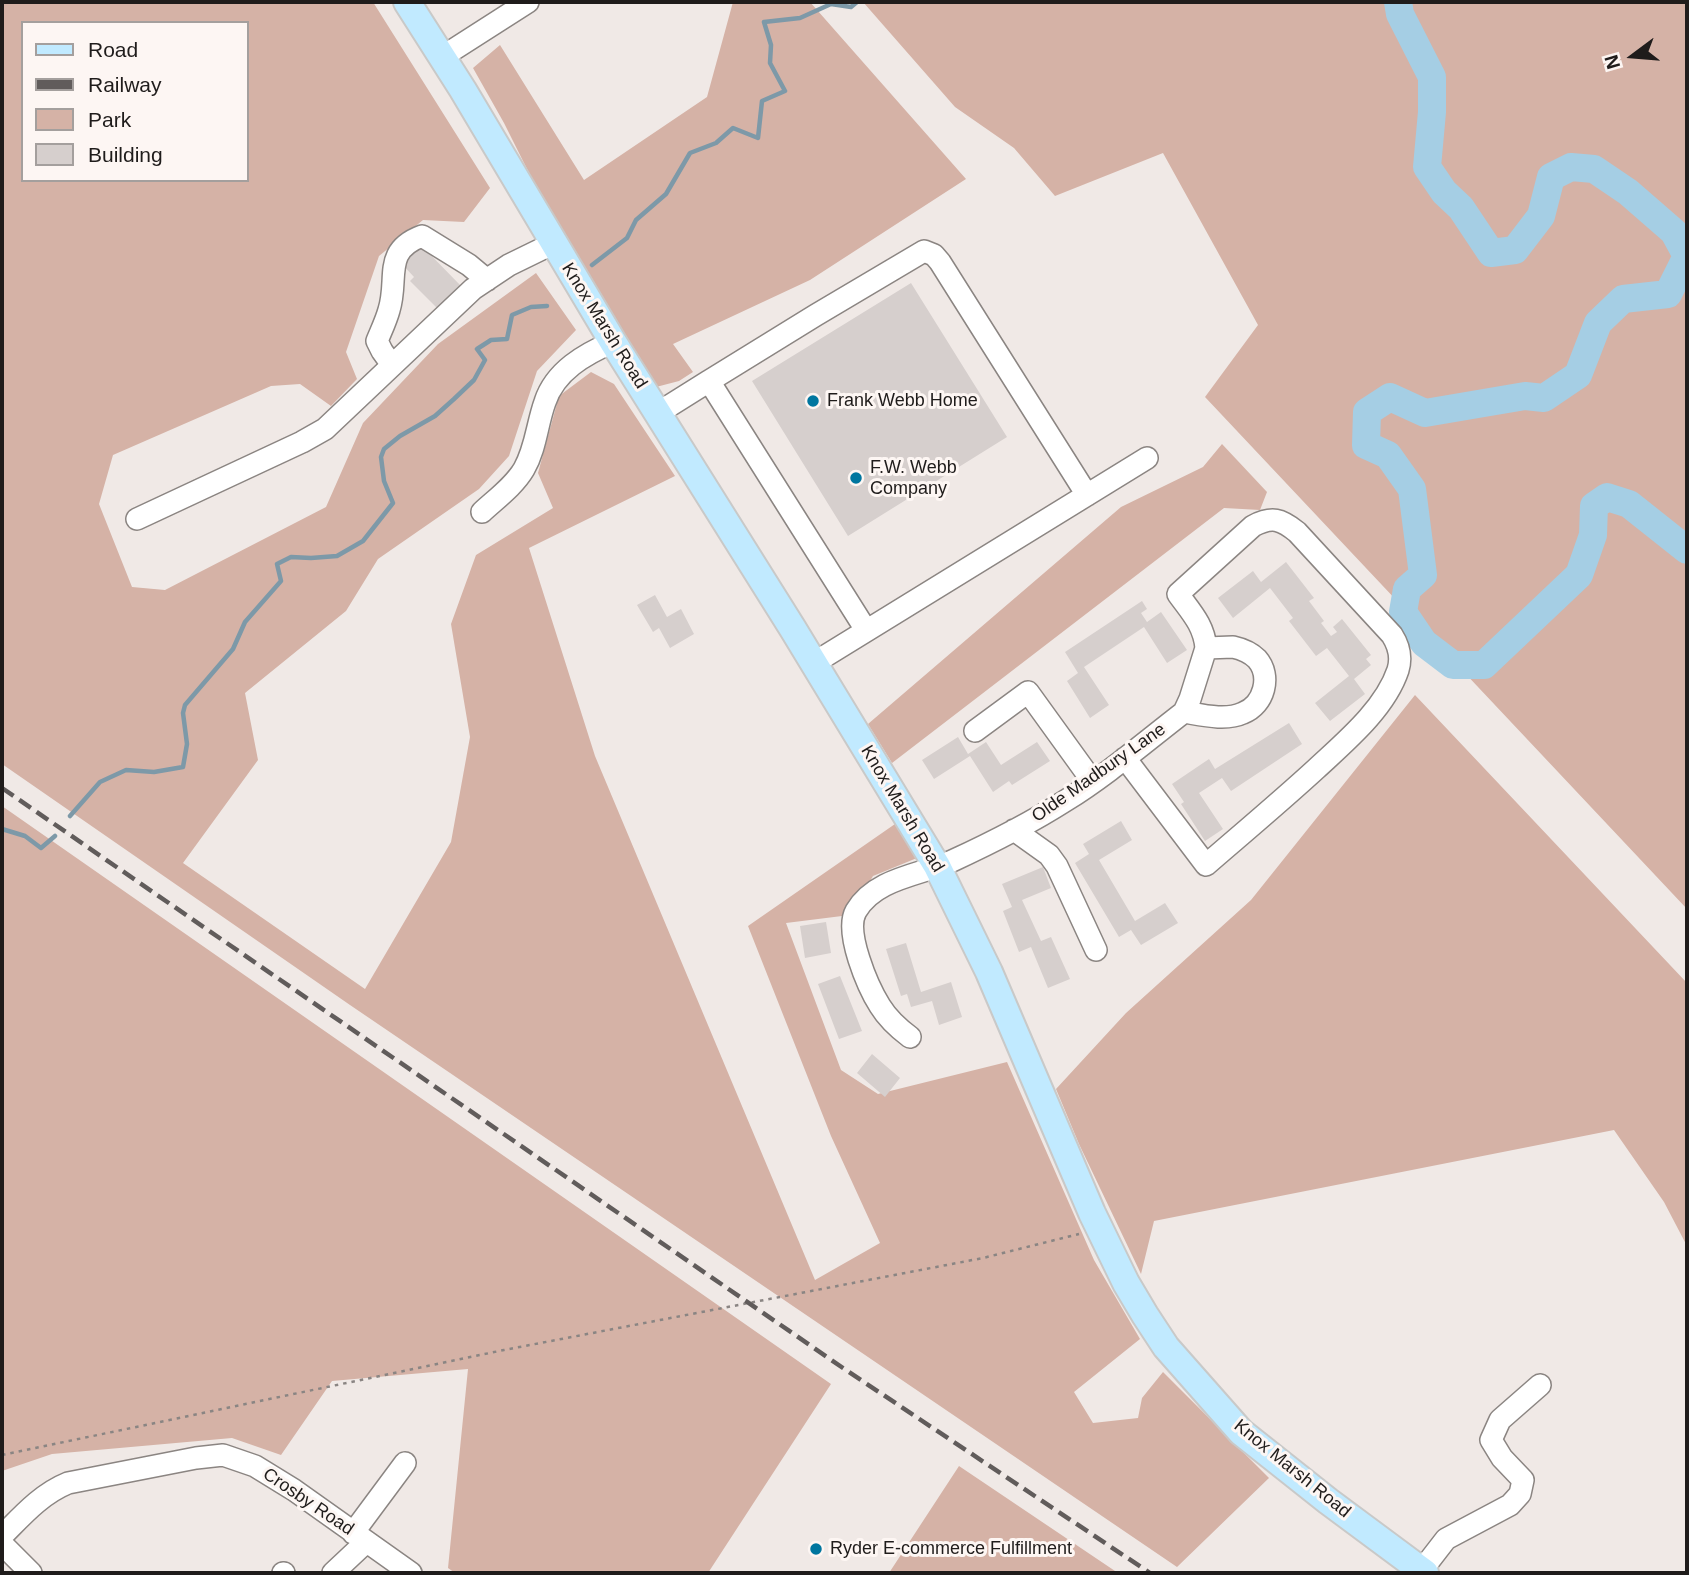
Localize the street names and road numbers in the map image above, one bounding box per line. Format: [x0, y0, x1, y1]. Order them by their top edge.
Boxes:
street label: Knox Marsh Road [557, 259, 651, 393]
street label: Olde Madbury Lane [1028, 719, 1170, 827]
street label: Knox Marsh Road [856, 742, 948, 876]
street label: Knox Marsh Road [1229, 1415, 1355, 1523]
street label: Crosby Road [258, 1464, 358, 1540]

